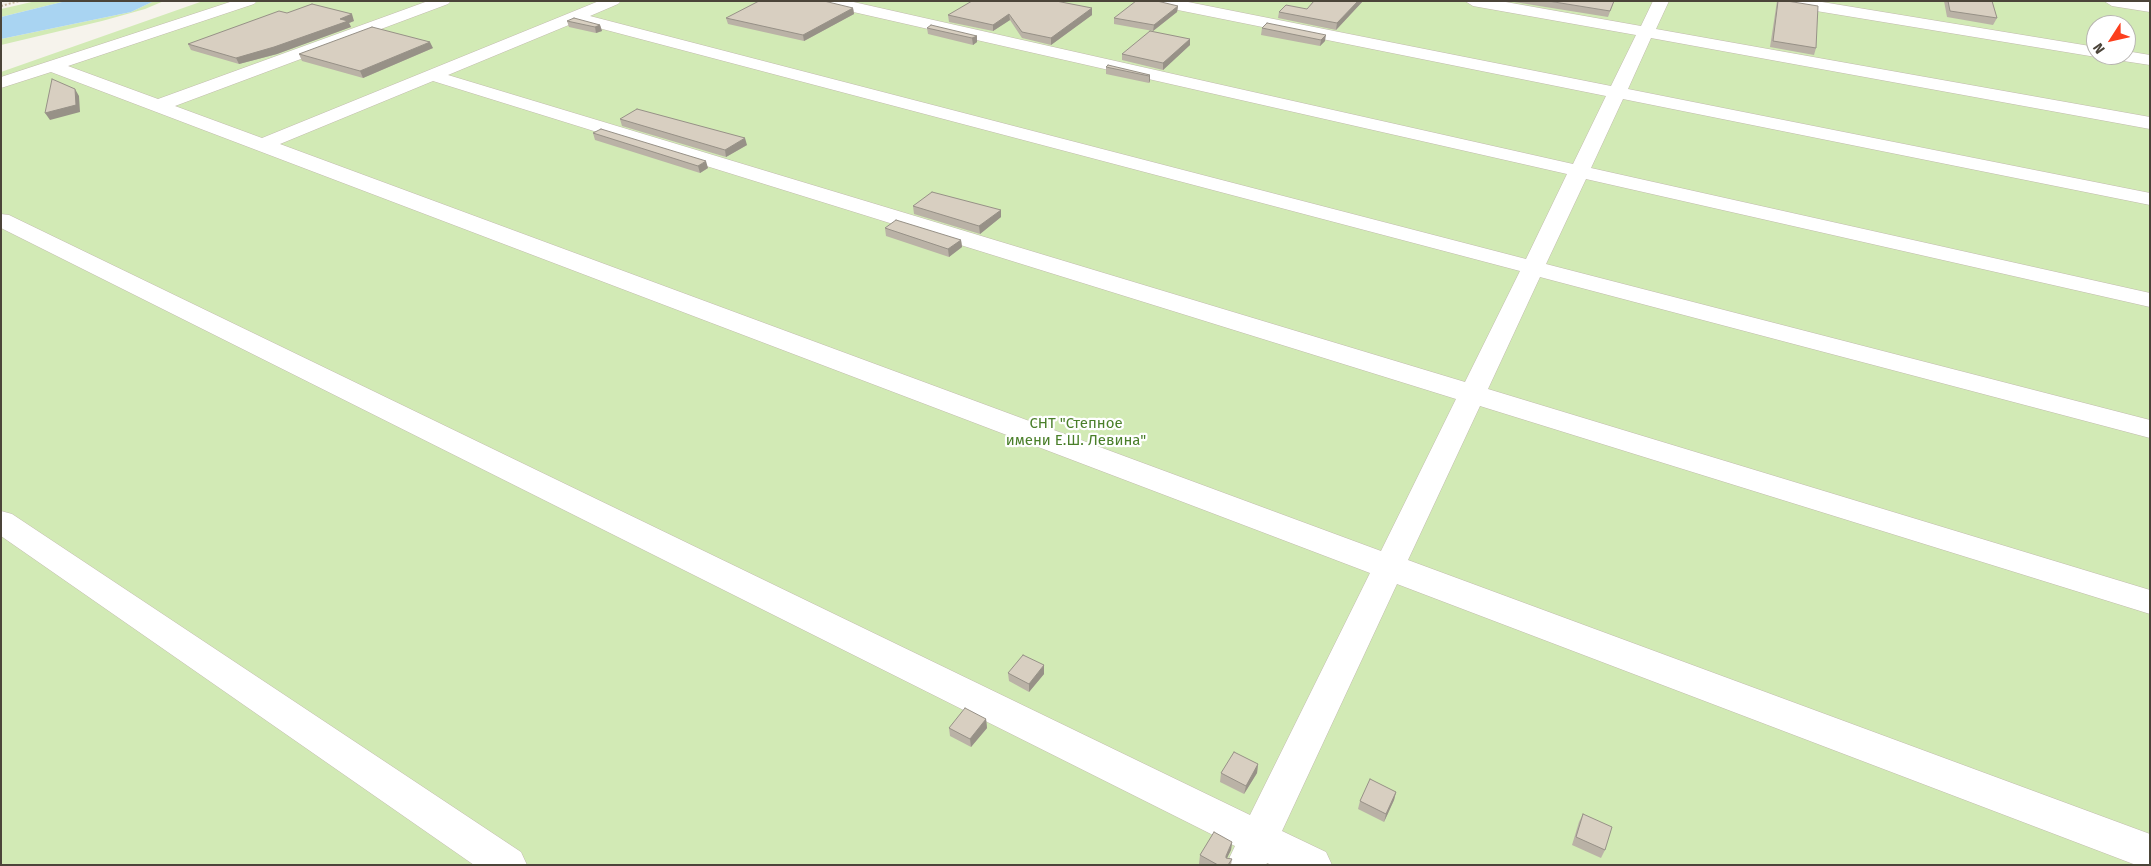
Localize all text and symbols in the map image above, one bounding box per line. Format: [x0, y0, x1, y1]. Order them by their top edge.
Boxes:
north arrow [2086, 15, 2136, 65]
text: N [2089, 40, 2109, 57]
park label: СНТ "Степное имени Е.Ш. Левина" [1006, 415, 1146, 450]

